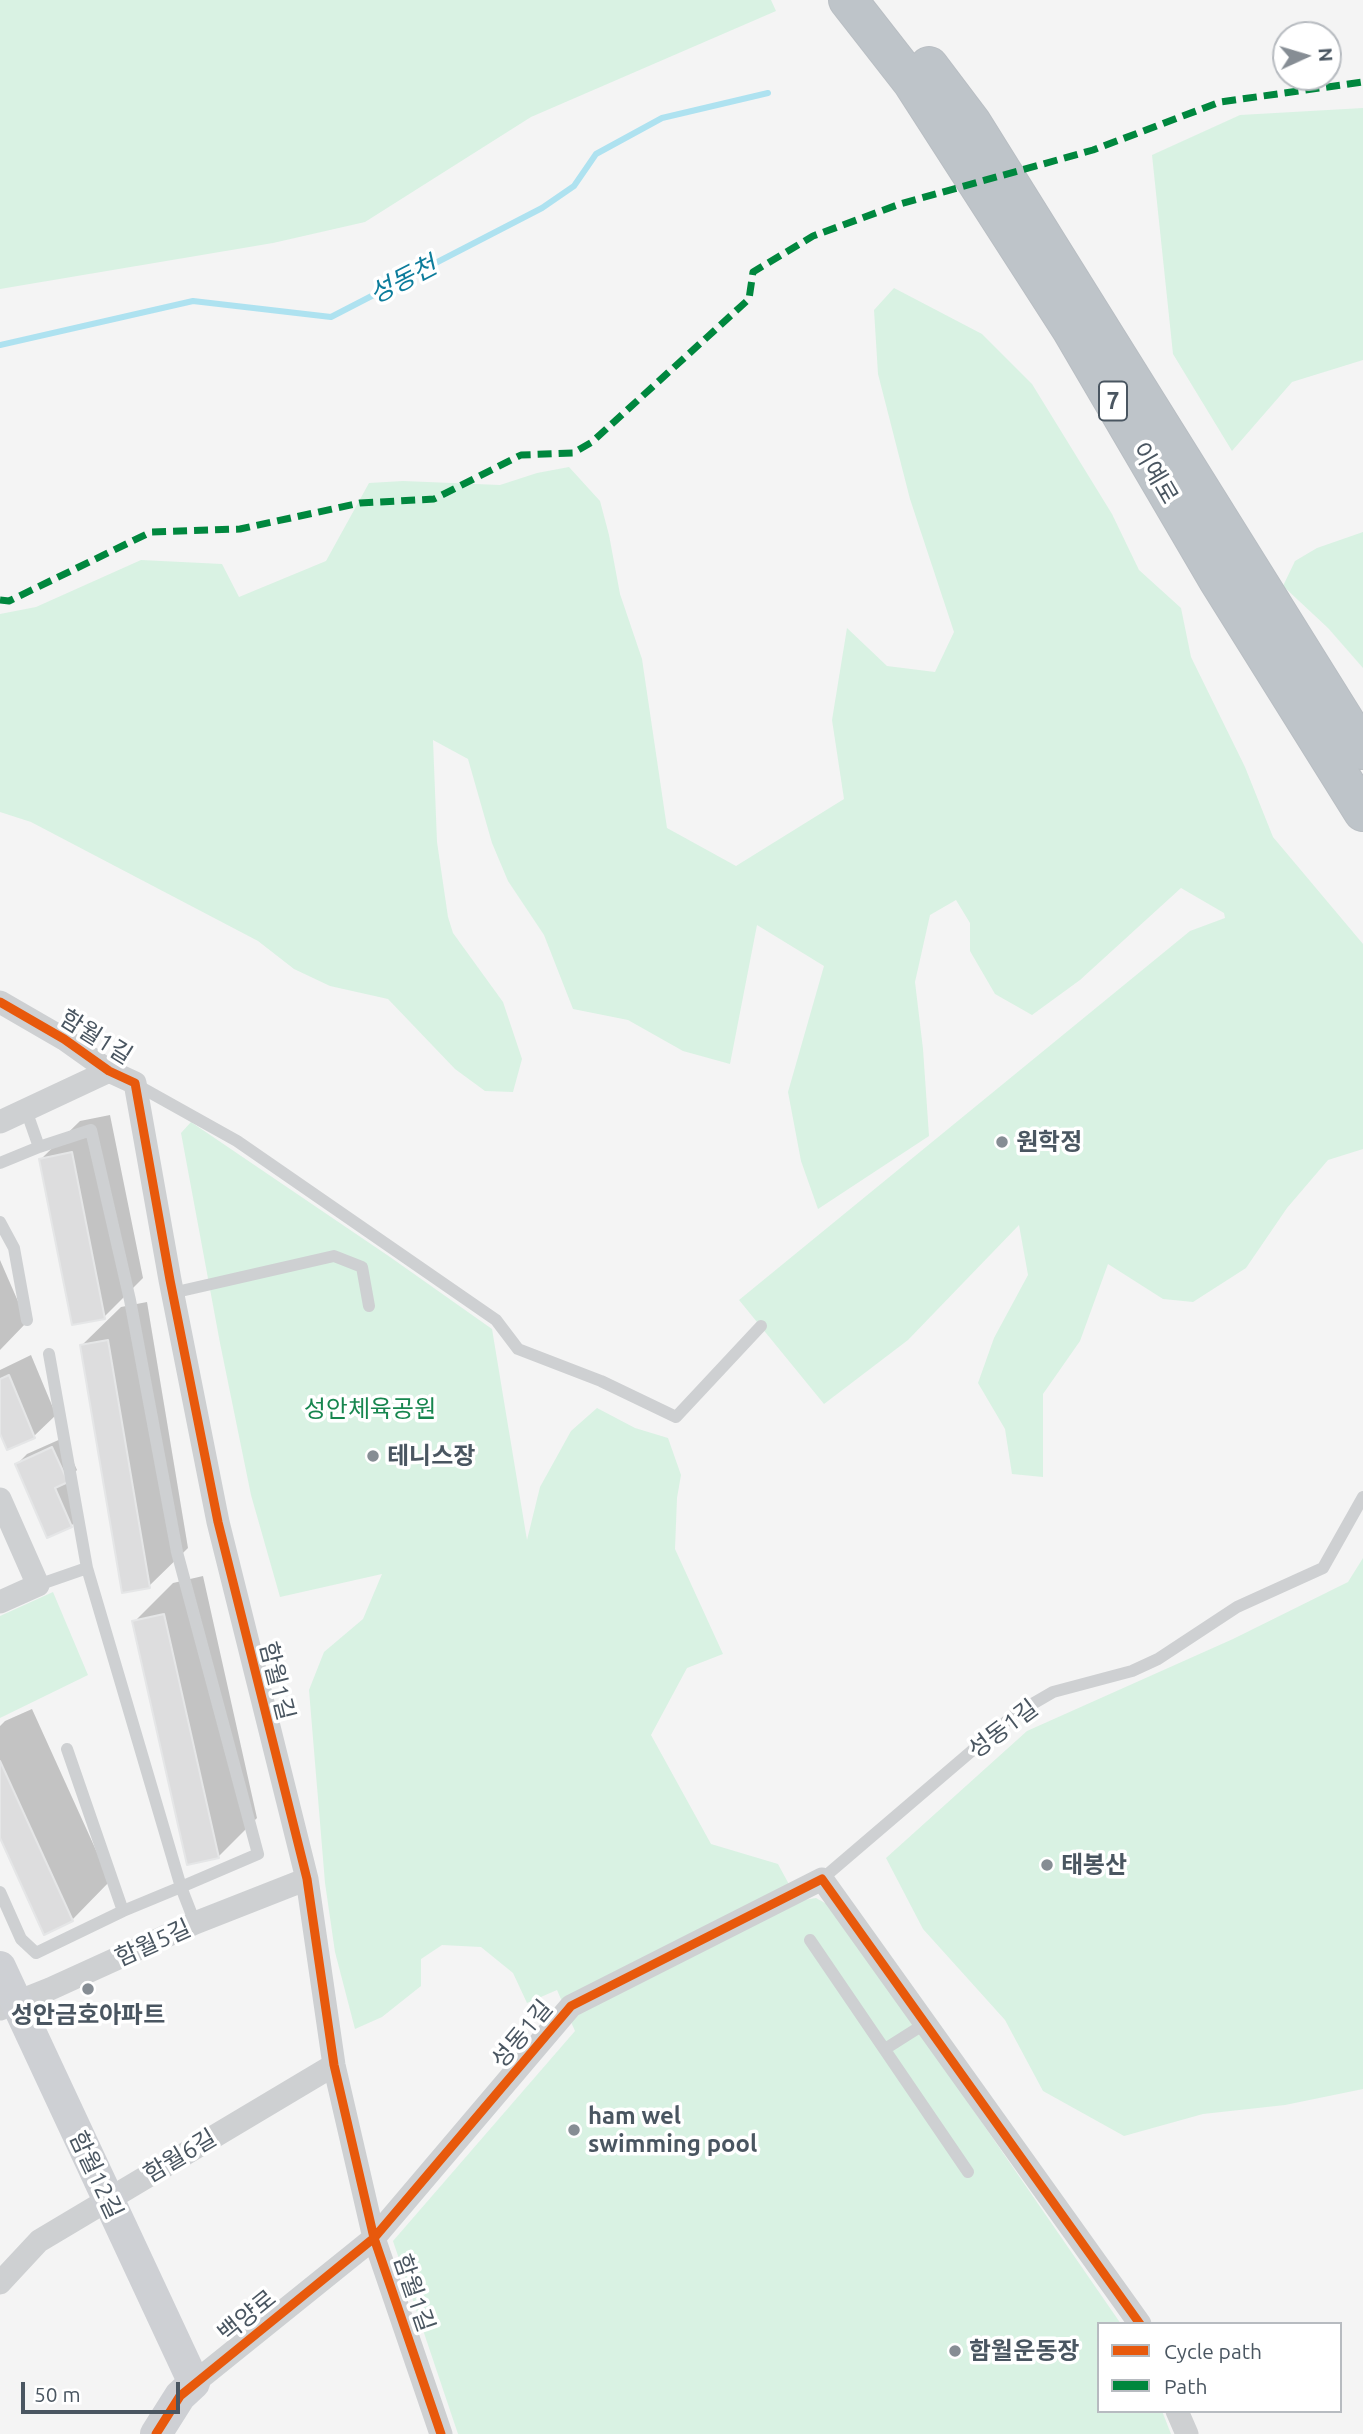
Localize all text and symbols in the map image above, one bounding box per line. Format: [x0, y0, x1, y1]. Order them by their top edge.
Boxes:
north arrow [1272, 21, 1342, 91]
text: N [1314, 47, 1337, 63]
water label: 성동천 [364, 250, 442, 310]
road number: 7 [1099, 382, 1127, 420]
street label: 이예로 [1126, 437, 1184, 509]
street label: 함월1길 [55, 1004, 137, 1070]
place label: 원학정 [1016, 1128, 1082, 1156]
marker: 원학정 [994, 1134, 1010, 1150]
park label: 성안체육공원 [304, 1395, 436, 1423]
place label: 테니스장 [387, 1442, 475, 1470]
marker: 테니스장 [365, 1448, 381, 1464]
street label: 함월1길 [253, 1639, 301, 1723]
street label: 성동1길 [962, 1693, 1044, 1765]
place label: 태봉산 [1061, 1851, 1127, 1879]
marker: 태봉산 [1039, 1857, 1055, 1873]
street label: 함월5길 [111, 1914, 195, 1972]
marker: 성안금호아파트 [80, 1981, 96, 1997]
street label: 성동1길 [485, 1994, 559, 2074]
place label: 성안금호아파트 [11, 2001, 165, 2029]
place label: ham wel swimming pool [588, 2102, 757, 2158]
marker: ham wel swimming pool [566, 2122, 582, 2138]
street label: 함월6길 [138, 2123, 222, 2189]
street label: 함월12길 [63, 2127, 129, 2223]
street label: 함월1길 [387, 2251, 441, 2335]
street label: 백양로 [212, 2284, 282, 2348]
legend [1097, 2322, 1342, 2413]
place label: 함월운동장 [969, 2337, 1079, 2365]
text: Cycle path [1164, 2339, 1262, 2363]
marker: 함월운동장 [947, 2343, 963, 2359]
scale bar [24, 2368, 184, 2412]
text: Path [1164, 2374, 1207, 2398]
text: 50 m [34, 2382, 81, 2406]

